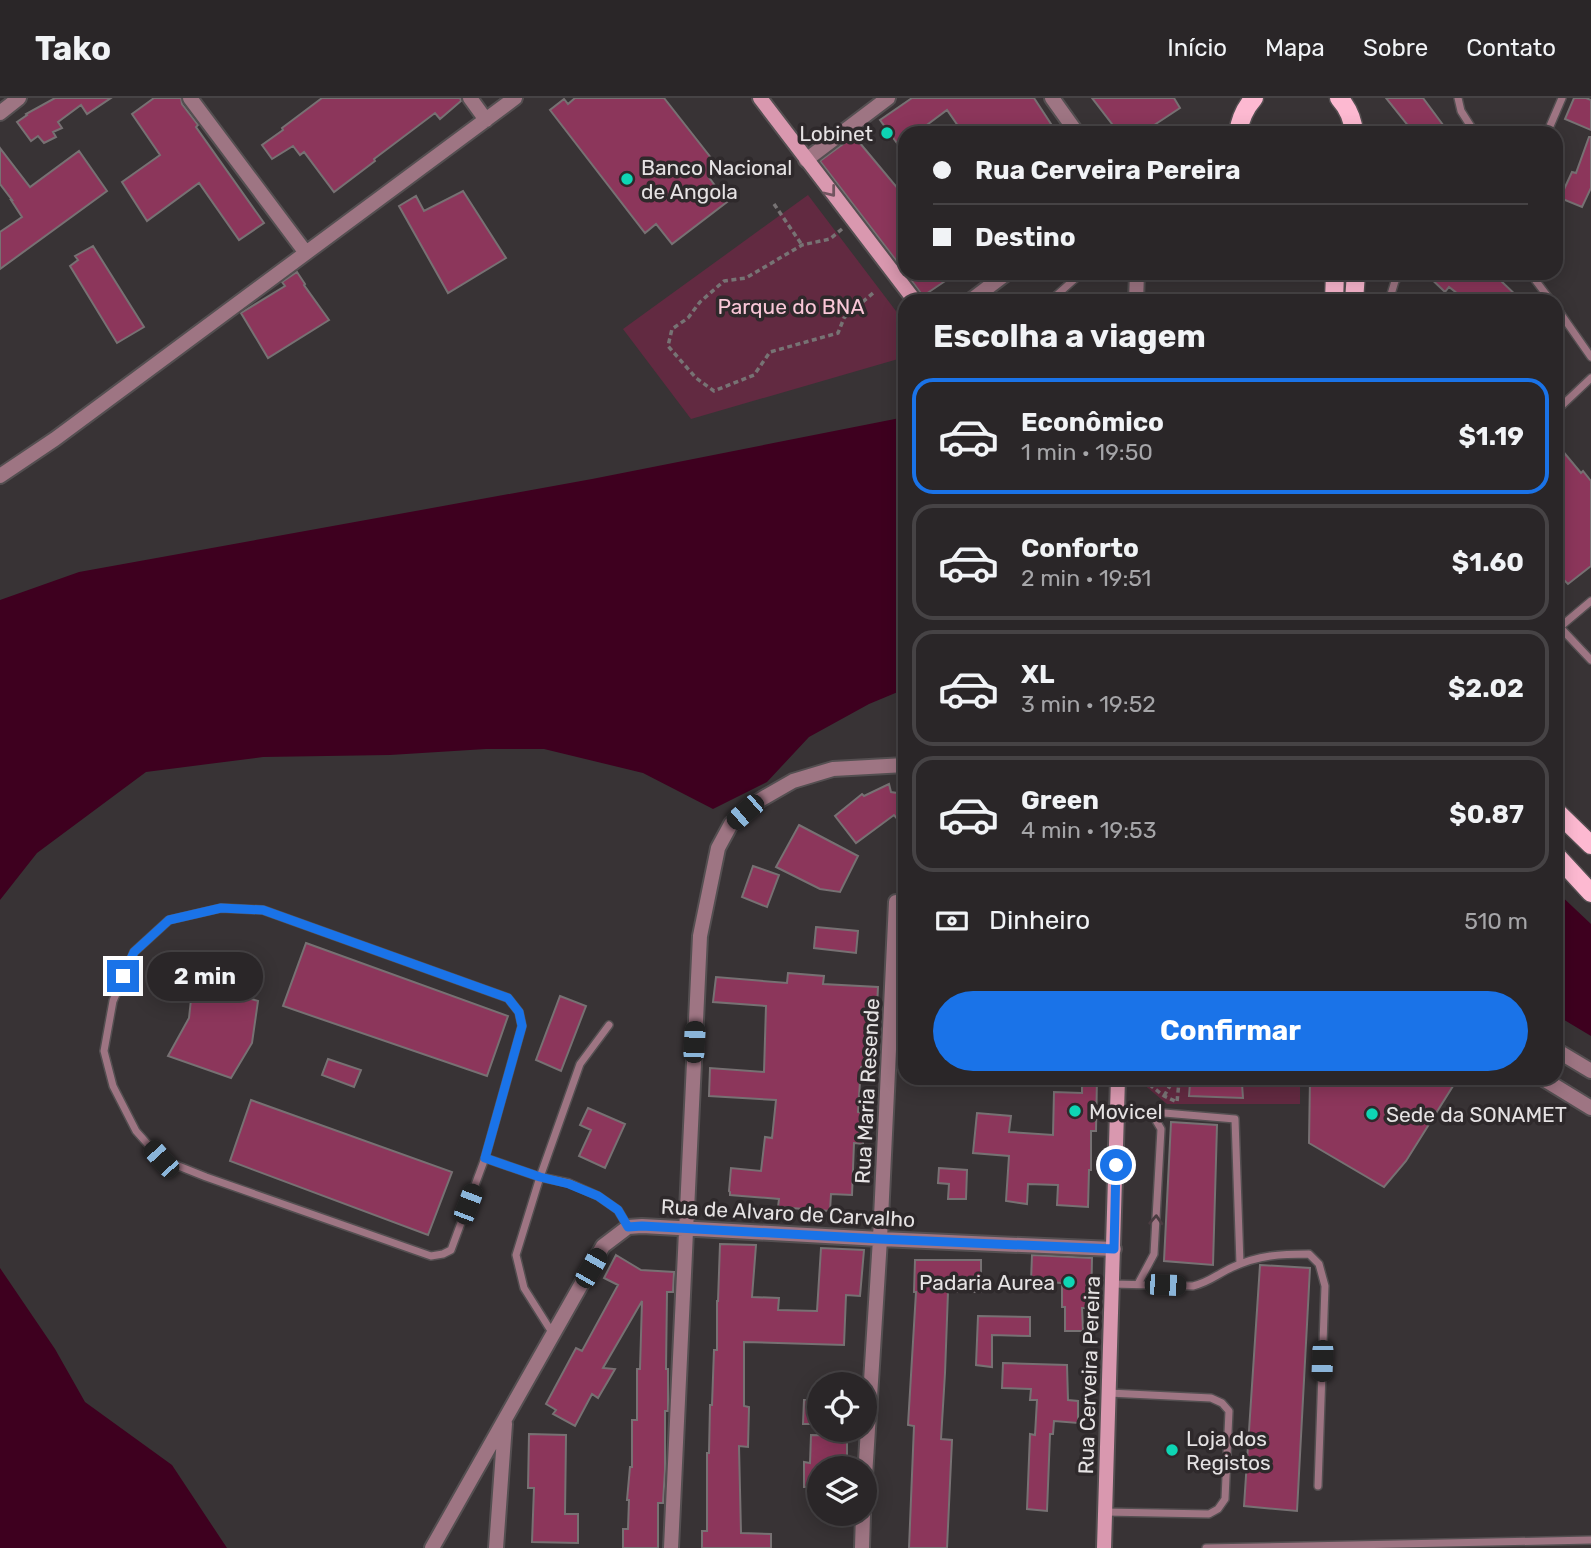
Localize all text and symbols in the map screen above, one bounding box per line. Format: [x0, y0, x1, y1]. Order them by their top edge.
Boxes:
text: Tako [35, 29, 111, 68]
text: Início [1167, 34, 1227, 62]
text: Mapa [1265, 34, 1325, 62]
text: Sobre [1363, 34, 1428, 62]
text: Contato [1466, 34, 1556, 62]
place label: Lobinet [799, 121, 873, 146]
marker: Lobinet [879, 125, 895, 141]
place label: Banco Nacional de Angola [641, 155, 792, 204]
text: Rua Cerveira Pereira [975, 155, 1241, 186]
marker: Banco Nacional de Angola [619, 171, 635, 187]
one-way arrow [822, 184, 835, 196]
text: Destino [975, 222, 1076, 253]
park label: Parque do BNA [717, 294, 865, 319]
text: Escolha a viagem [933, 317, 1206, 355]
icon: car [937, 405, 1000, 468]
text: Econômico [1021, 407, 1164, 438]
text: $1.19 [1458, 421, 1524, 452]
text: 1 min · 19:50 [1021, 438, 1153, 466]
icon: car [937, 531, 1000, 594]
text: Conforto [1021, 533, 1139, 564]
text: $1.60 [1452, 547, 1524, 578]
text: 2 min · 19:51 [1021, 564, 1151, 592]
icon: car [937, 657, 1000, 720]
text: XL [1021, 659, 1054, 690]
text: $2.02 [1448, 673, 1524, 704]
text: 3 min · 19:52 [1021, 690, 1156, 718]
icon: car [937, 783, 1000, 846]
text: Green [1021, 785, 1099, 816]
car [723, 790, 768, 834]
text: $0.87 [1449, 799, 1524, 830]
text: 4 min · 19:53 [1021, 816, 1157, 844]
icon: cash [933, 902, 971, 940]
text: Dinheiro [989, 905, 1090, 936]
text: 510 m [1464, 907, 1528, 935]
callout: 2 min [148, 952, 263, 1001]
route end [107, 960, 139, 992]
text: 2 min [174, 962, 236, 990]
button: Confirmar [933, 991, 1528, 1071]
street label: Rua Maria Resende [850, 997, 884, 1185]
car [683, 1020, 706, 1064]
place label: Movicel [1089, 1099, 1163, 1124]
place label: Sede da SONAMET [1386, 1102, 1567, 1127]
marker: Movicel [1067, 1103, 1083, 1119]
marker: Sede da SONAMET [1364, 1106, 1380, 1122]
car [140, 1136, 183, 1182]
route start [1100, 1149, 1132, 1181]
car [451, 1181, 486, 1227]
street label: Rua de Alvaro de Carvalho [660, 1194, 916, 1232]
one-way arrow [1148, 1214, 1163, 1225]
car [572, 1245, 611, 1291]
place label: Padaria Aurea [919, 1270, 1055, 1295]
marker: Padaria Aurea [1061, 1274, 1077, 1290]
car [1144, 1274, 1187, 1296]
street label: Rua Cerveira Pereira [1073, 1275, 1105, 1475]
car [1311, 1340, 1334, 1382]
map controls [807, 1372, 877, 1526]
button: locate [807, 1372, 877, 1442]
place label: Loja dos Registos [1186, 1426, 1271, 1475]
marker: Loja dos Registos [1164, 1442, 1180, 1458]
button: layers [807, 1456, 877, 1526]

